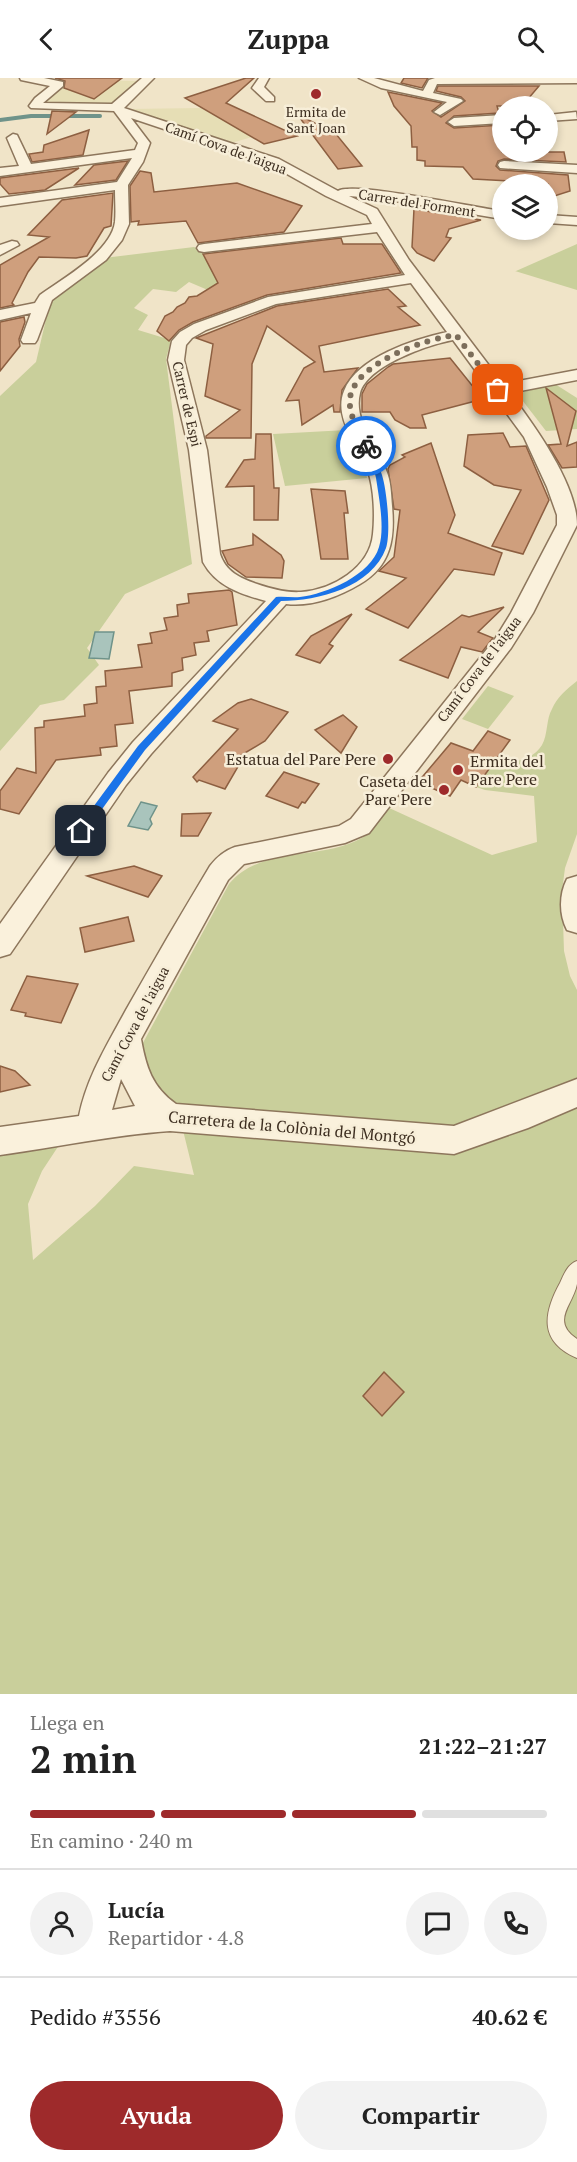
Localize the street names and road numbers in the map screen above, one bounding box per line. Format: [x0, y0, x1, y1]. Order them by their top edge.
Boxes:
street label: Camí Cova de l'aigua [163, 117, 290, 178]
street label: Carrer del Forment [357, 184, 478, 221]
street label: Carrer de Espi [168, 359, 207, 449]
street label: Camí Cova de l'aigua [432, 612, 525, 726]
street label: Camí Cova de l'aigua [96, 963, 173, 1085]
street label: Carretera de la Colònia del Montgó [167, 1105, 417, 1149]

